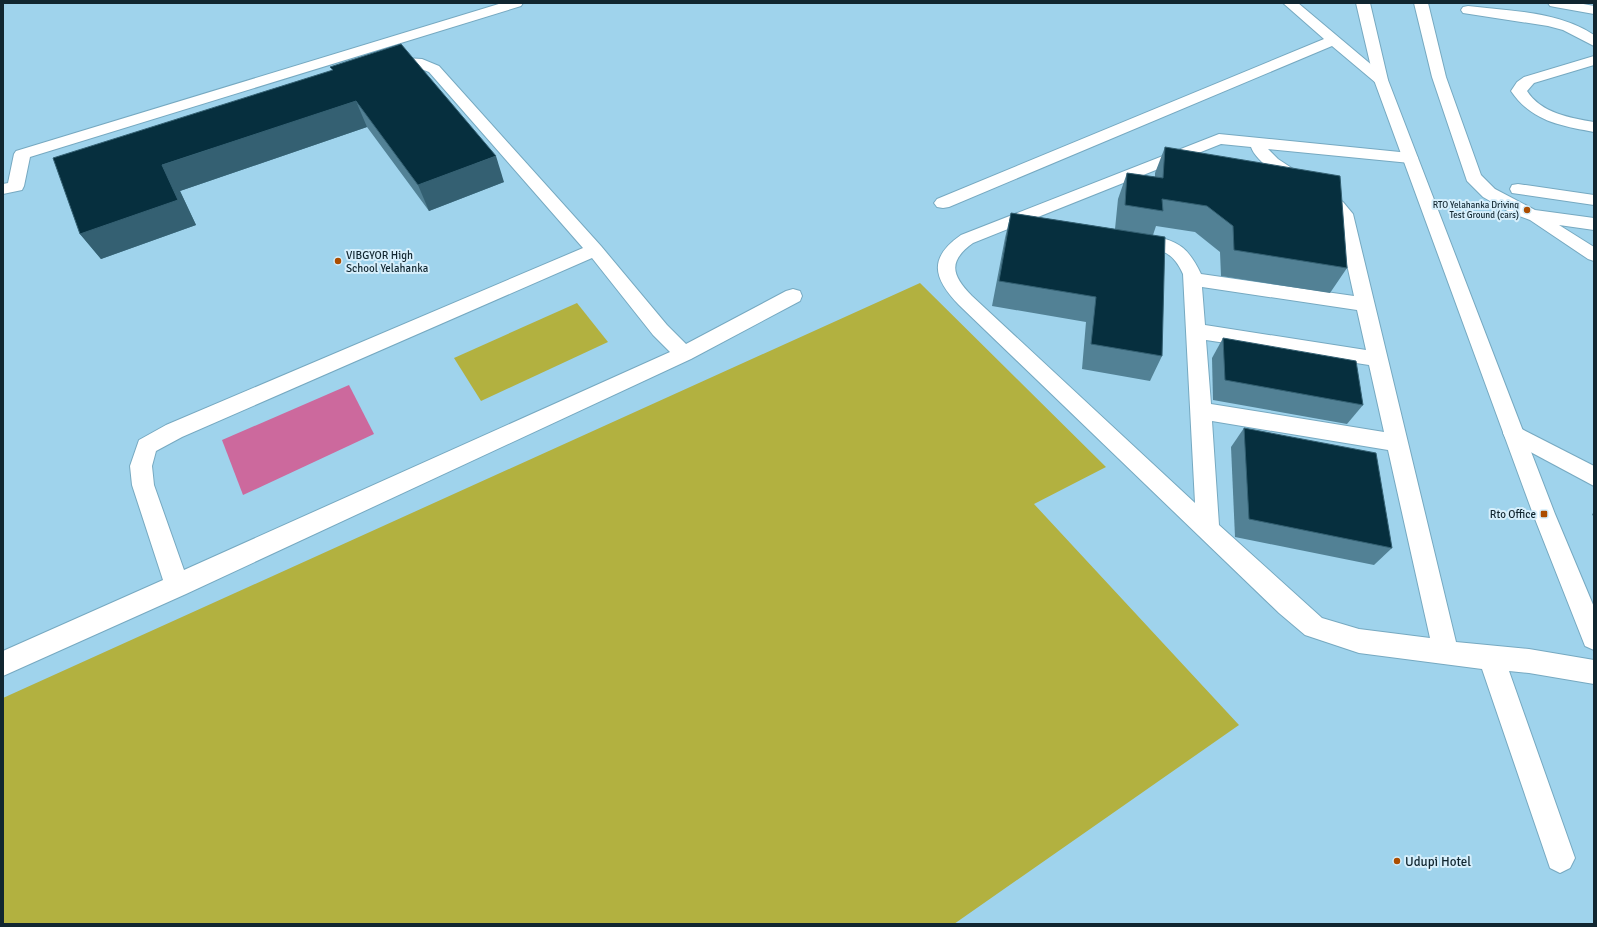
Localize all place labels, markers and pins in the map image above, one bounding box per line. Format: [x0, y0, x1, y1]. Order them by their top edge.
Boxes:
place label: RTO Yelahanka Driving Test Ground (cars) [1433, 200, 1519, 221]
marker: RTO Yelahanka Driving Test Ground (cars) [1522, 205, 1532, 215]
place label: VIBGYOR High School Yelahanka [346, 249, 429, 275]
marker: VIBGYOR High School Yelahanka [333, 256, 343, 266]
place label: Rto Office [1490, 508, 1536, 521]
marker: Rto Office [1539, 509, 1549, 519]
place label: Udupi Hotel [1405, 854, 1471, 870]
marker: Udupi Hotel [1392, 856, 1402, 866]

